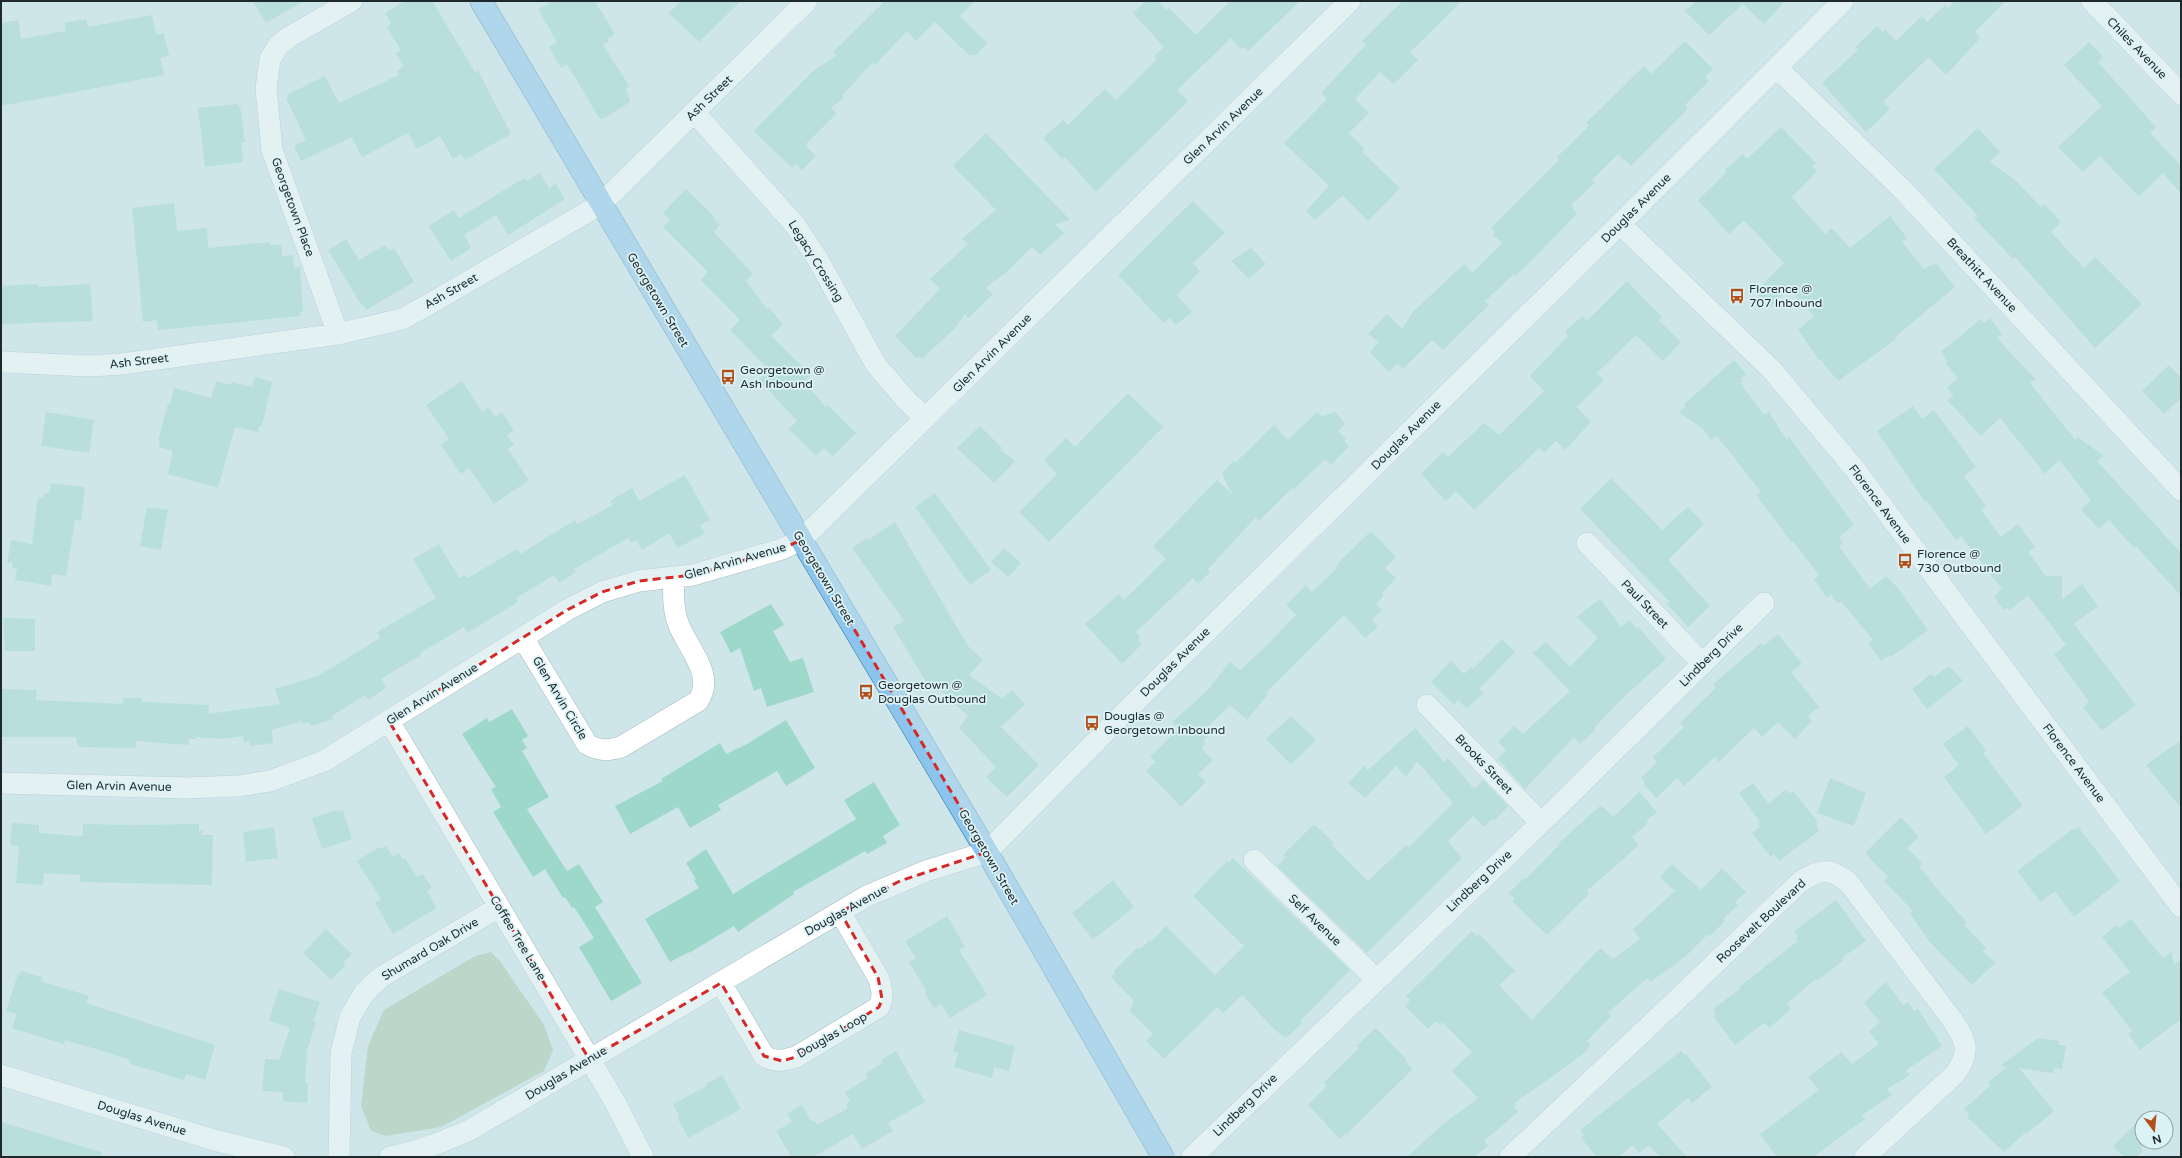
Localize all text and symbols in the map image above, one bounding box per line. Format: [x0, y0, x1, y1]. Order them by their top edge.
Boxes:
street label: Chiles Avenue [2104, 14, 2170, 82]
street label: Ash Street [683, 72, 736, 124]
street label: Glen Arvin Avenue [1180, 84, 1266, 168]
street label: Georgetown Place [269, 156, 318, 259]
street label: Douglas Avenue [1598, 170, 1674, 246]
street label: Legacy Crossing [785, 218, 847, 304]
street label: Breathitt Avenue [1944, 235, 2020, 315]
street label: Georgetown Street [624, 250, 692, 350]
street label: Ash Street [422, 270, 481, 312]
place label: Florence @ 707 Inbound [1749, 282, 1822, 310]
bus stop icon: Florence @ 707 Inbound [1728, 287, 1746, 305]
street label: Glen Arvin Avenue [950, 311, 1034, 395]
street label: Ash Street [109, 350, 170, 372]
place label: Georgetown @ Ash Inbound [740, 363, 825, 391]
bus stop icon: Georgetown @ Ash Inbound [719, 368, 737, 386]
street label: Douglas Avenue [1368, 397, 1444, 473]
street label: Florence Avenue [1846, 462, 1914, 546]
street label: Georgetown Street [790, 528, 858, 628]
street label: Glen Arvin Avenue [682, 540, 788, 582]
place label: Florence @ 730 Outbound [1917, 547, 2001, 575]
bus stop icon: Florence @ 730 Outbound [1896, 552, 1914, 570]
street label: Paul Street [1618, 577, 1672, 632]
street label: Lindberg Drive [1676, 620, 1746, 690]
street label: Douglas Avenue [1137, 624, 1213, 700]
street label: Glen Arvin Circle [530, 654, 590, 742]
street label: Glen Arvin Avenue [384, 660, 481, 728]
place label: Georgetown @ Douglas Outbound [878, 678, 986, 706]
bus stop icon: Georgetown @ Douglas Outbound [857, 683, 875, 701]
place label: Douglas @ Georgetown Inbound [1104, 709, 1225, 737]
bus stop icon: Douglas @ Georgetown Inbound [1083, 714, 1101, 732]
street label: Florence Avenue [2040, 721, 2108, 805]
street label: Brooks Street [1452, 731, 1516, 797]
street label: Glen Arvin Avenue [66, 778, 172, 794]
street label: Georgetown Street [956, 807, 1022, 908]
street label: Lindberg Drive [1444, 847, 1515, 915]
street label: Roosevelt Boulevard [1713, 876, 1809, 966]
street label: Douglas Avenue [802, 881, 890, 939]
street label: Self Avenue [1286, 891, 1344, 949]
street label: Coffee Tree Lane [487, 893, 549, 983]
street label: Shumard Oak Drive [379, 914, 481, 983]
street label: Douglas Loop [794, 1009, 870, 1061]
street label: Douglas Avenue [523, 1043, 609, 1103]
street label: Lindberg Drive [1210, 1071, 1280, 1139]
street label: Douglas Avenue [96, 1098, 188, 1138]
north arrow [2134, 1110, 2174, 1150]
text: N [2151, 1132, 2163, 1147]

